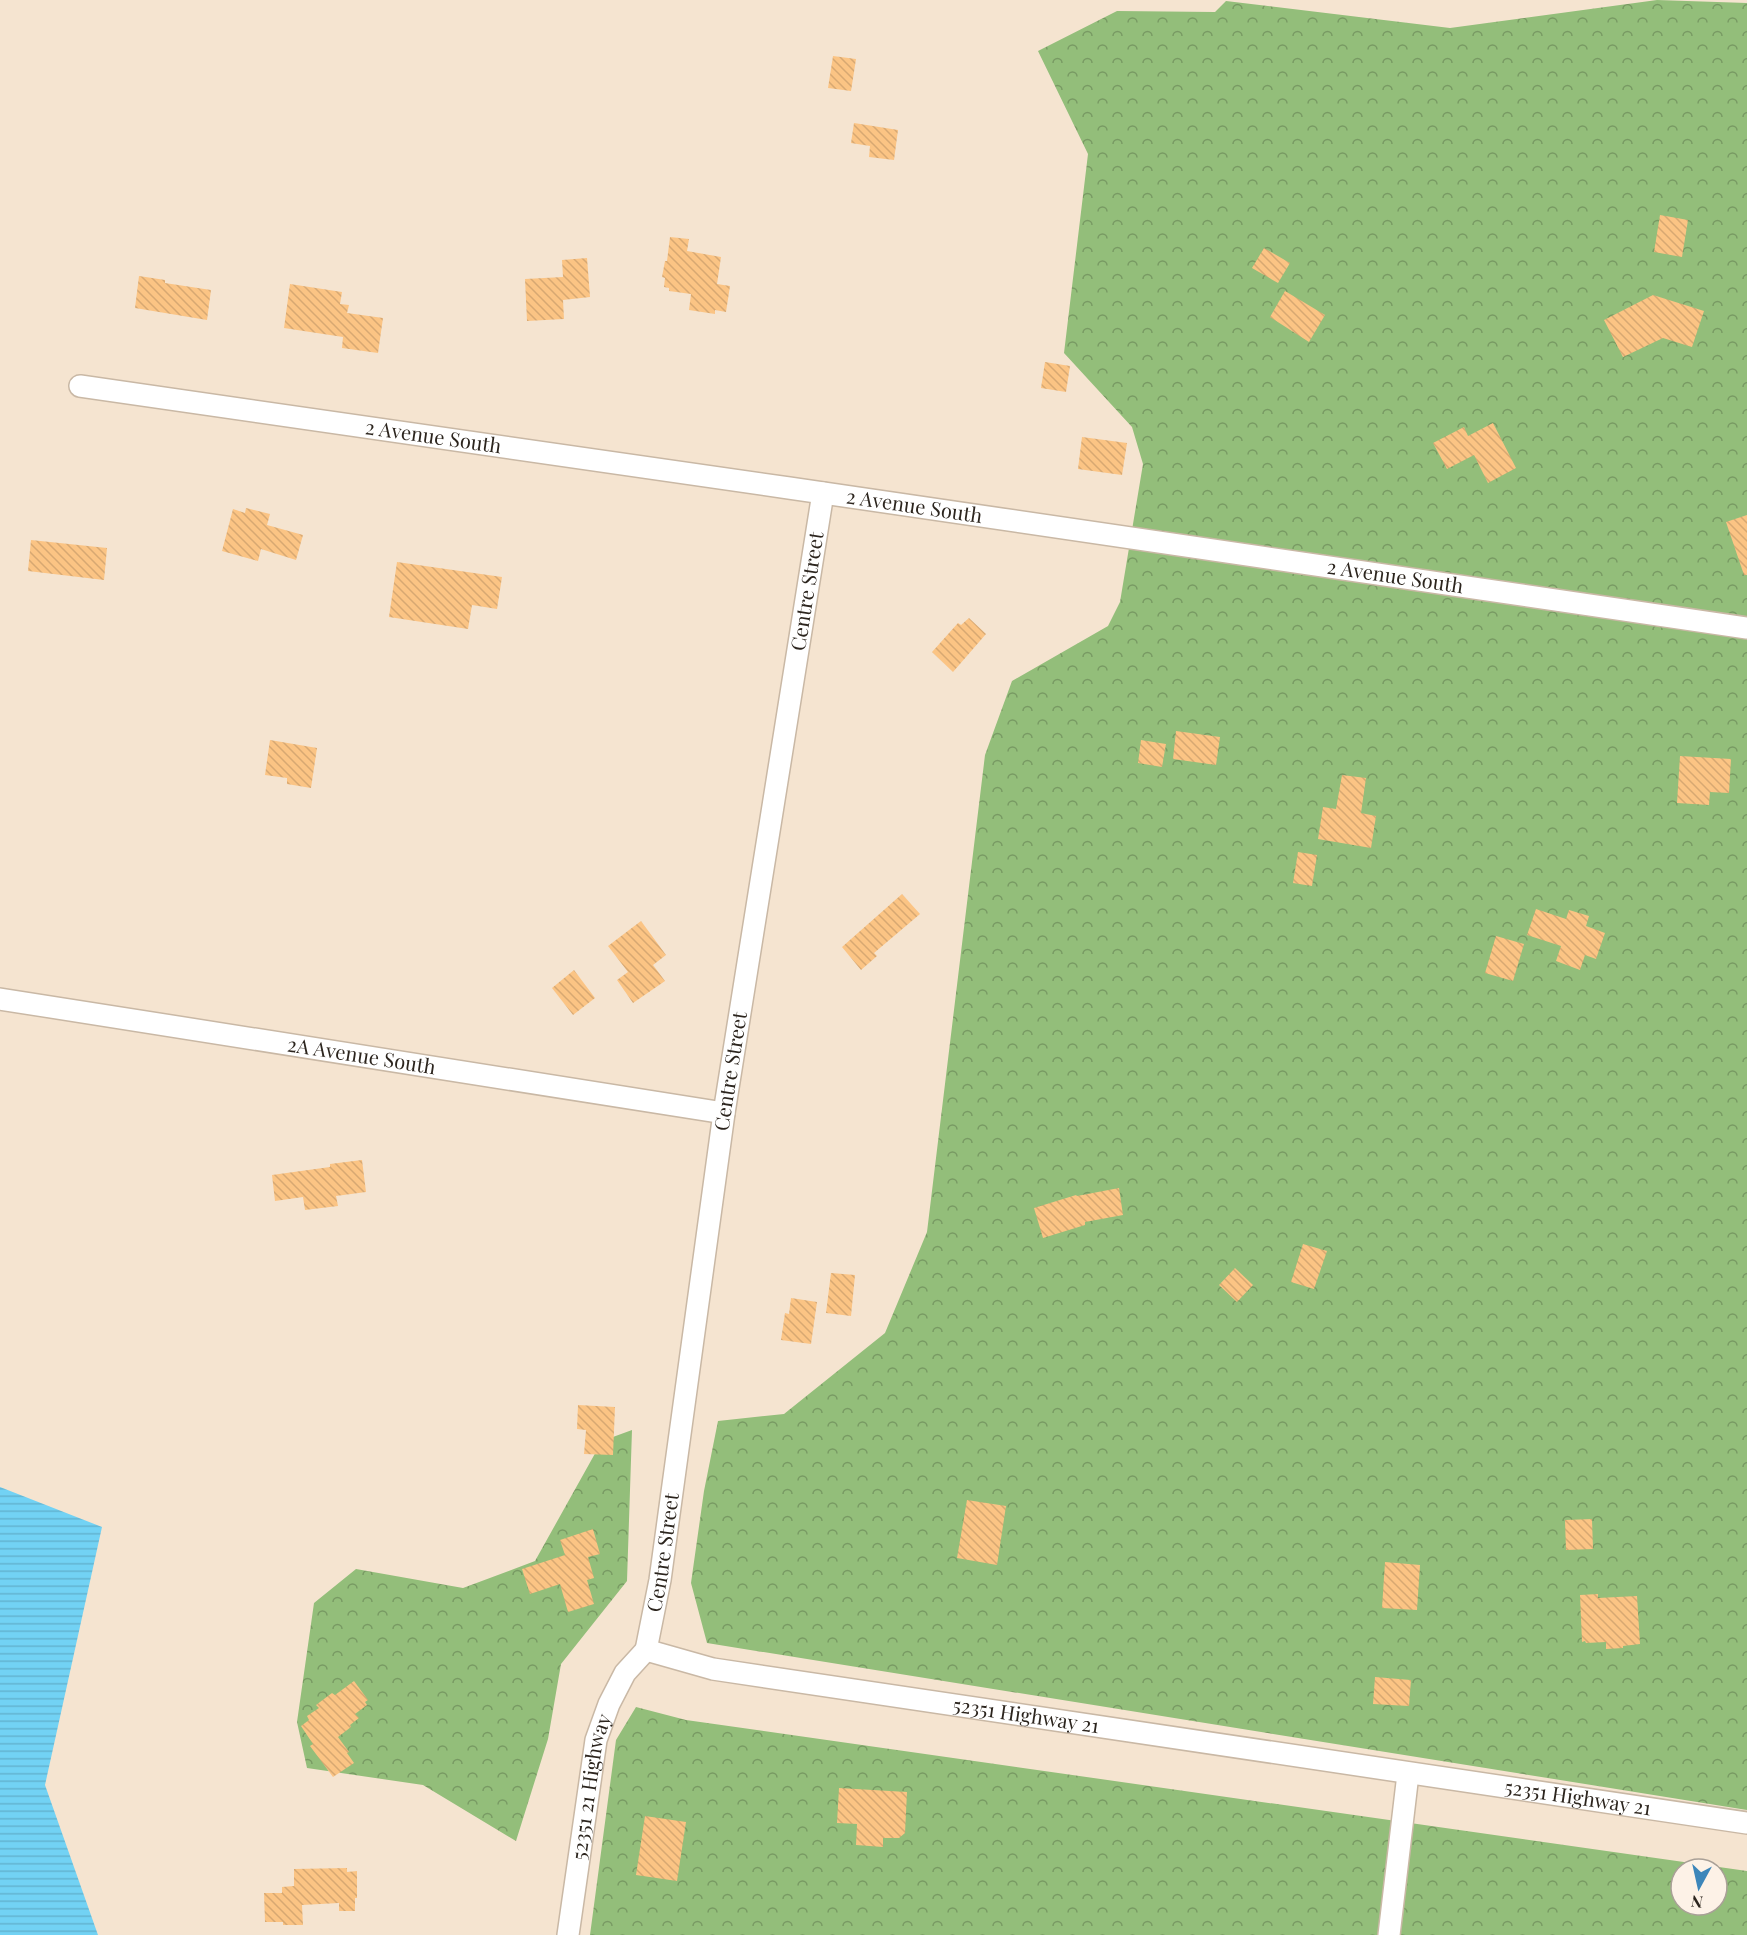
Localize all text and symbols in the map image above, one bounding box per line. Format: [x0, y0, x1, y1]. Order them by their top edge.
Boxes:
street label: 2 Avenue South [364, 412, 504, 459]
street label: 2 Avenue South [845, 482, 985, 528]
street label: Centre Street [783, 529, 829, 653]
street label: 2 Avenue South [1326, 552, 1466, 598]
street label: Centre Street [707, 1009, 752, 1132]
street label: 2A Avenue South [286, 1029, 438, 1079]
street label: Centre Street [639, 1490, 684, 1614]
street label: 52351 Highway 21 [951, 1690, 1101, 1738]
street label: 52351 21 Highway [564, 1710, 616, 1861]
street label: 52351 Highway 21 [1503, 1772, 1653, 1821]
north arrow [1669, 1857, 1729, 1917]
text: N [1689, 1891, 1704, 1914]

